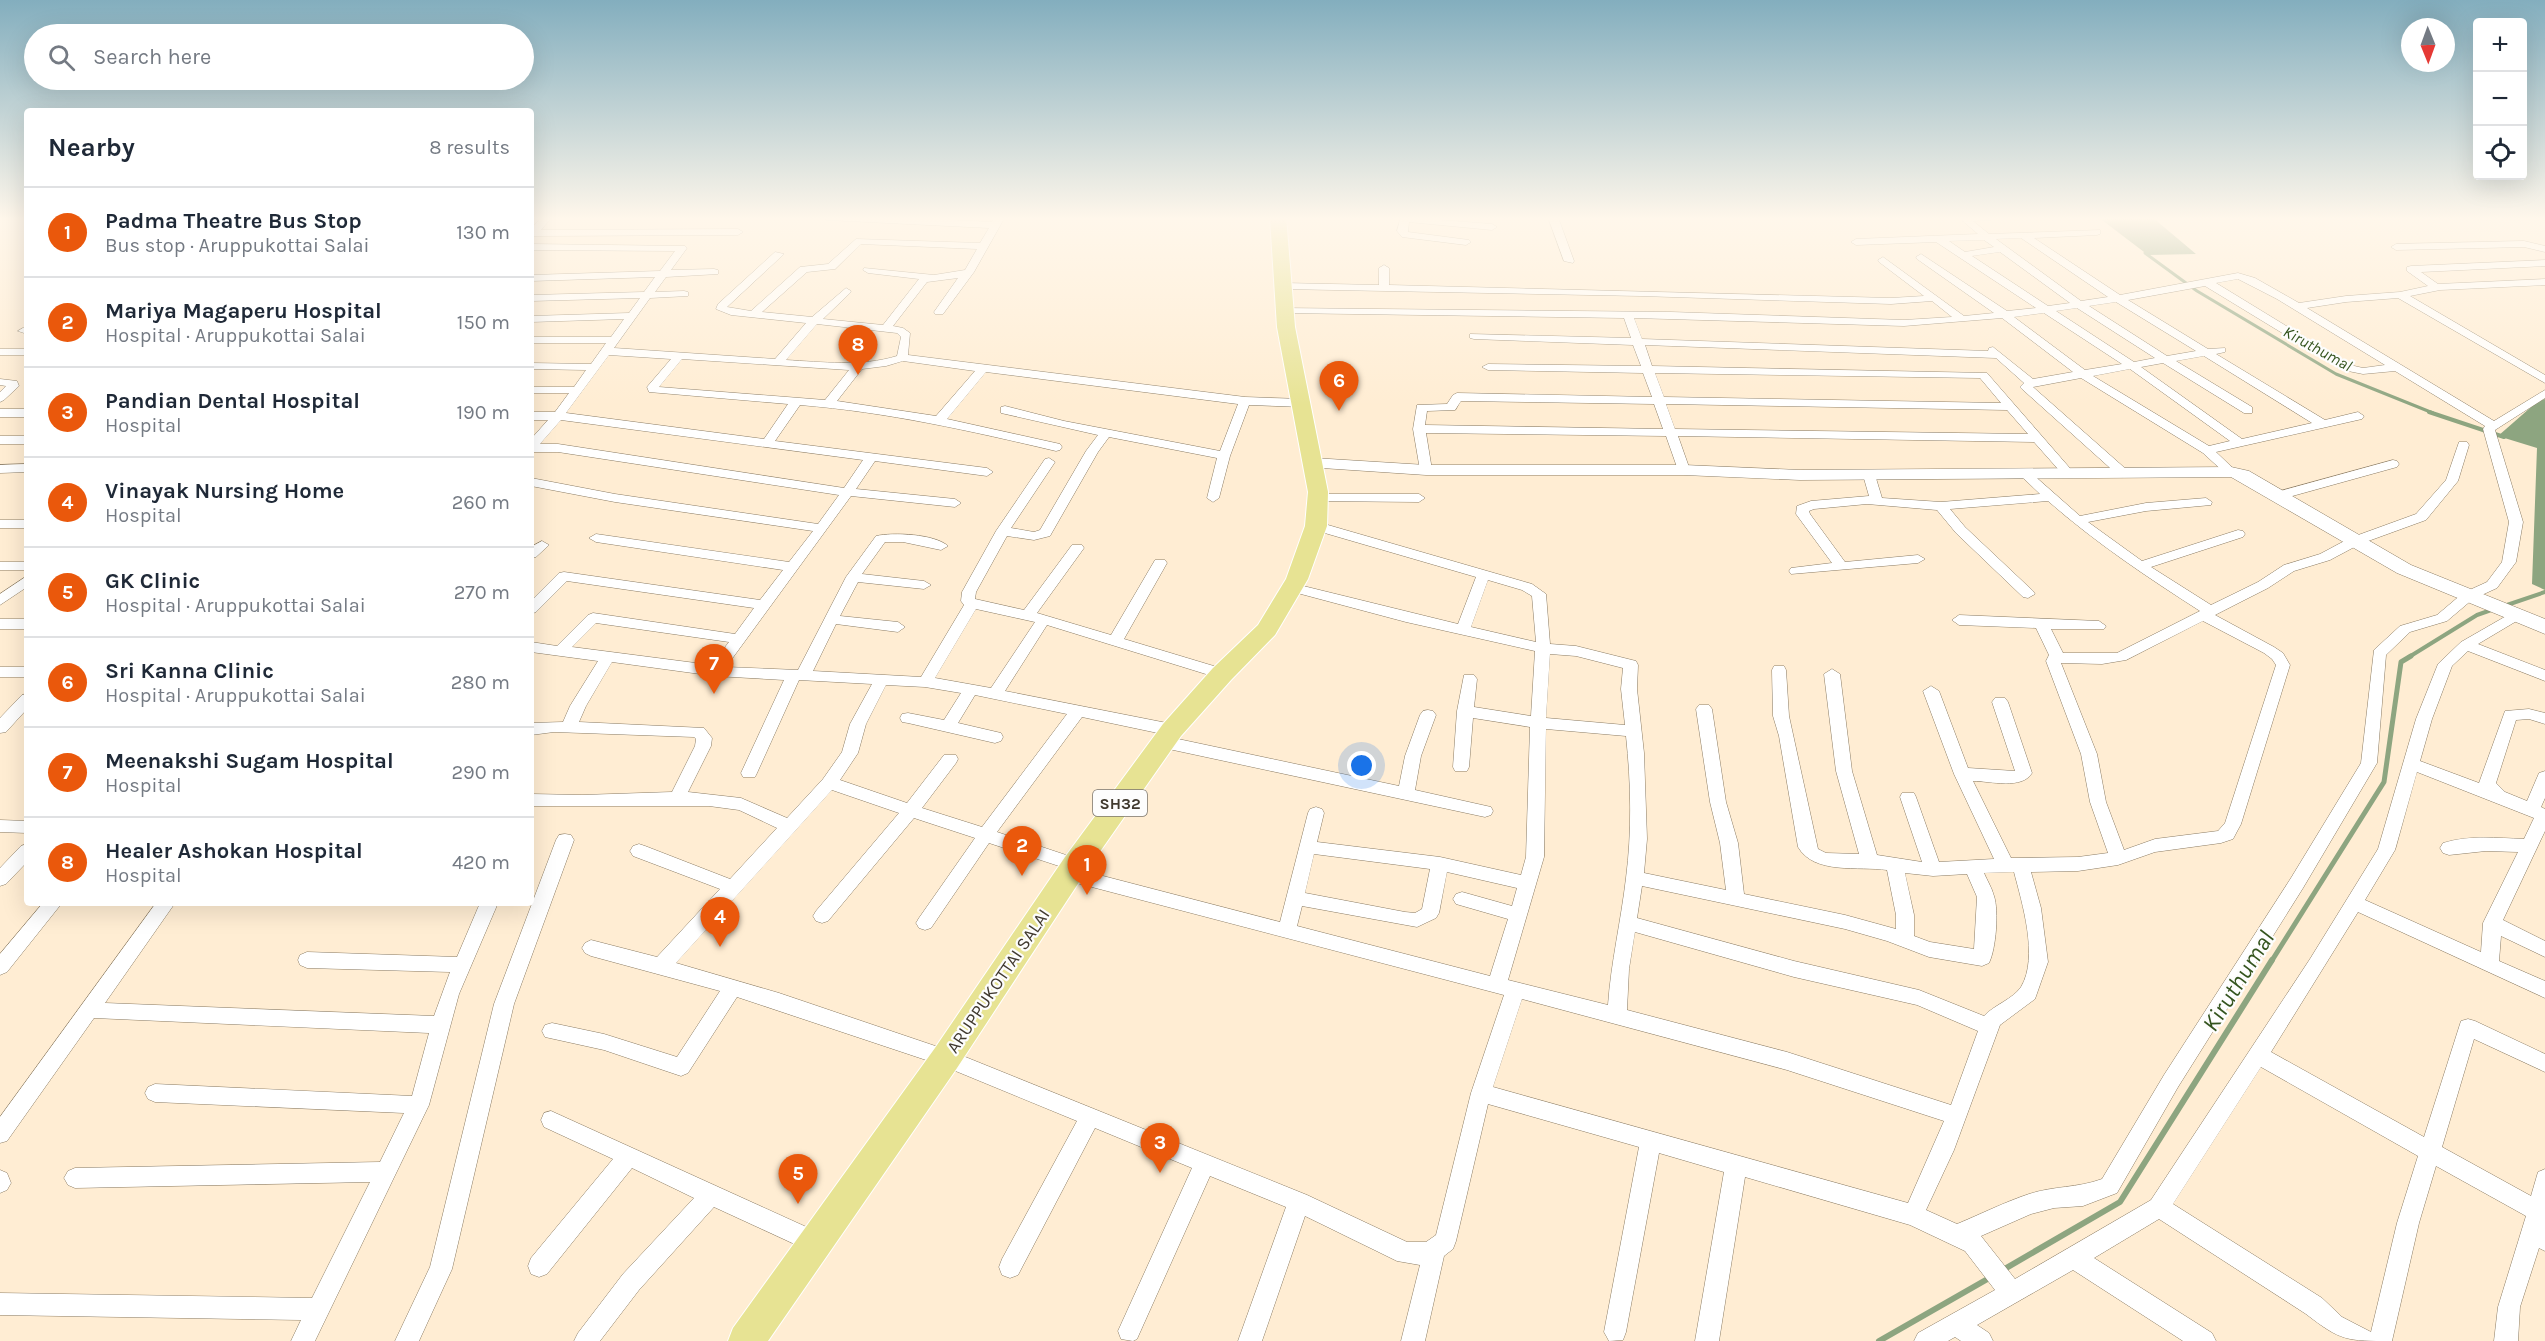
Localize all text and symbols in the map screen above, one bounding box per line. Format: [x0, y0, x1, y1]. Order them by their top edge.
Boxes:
north arrow [2401, 18, 2455, 72]
map controls [2473, 18, 2527, 180]
button: + [2473, 18, 2527, 72]
search box [24, 24, 534, 90]
icon: search [45, 41, 78, 74]
text: Search here [93, 44, 211, 70]
button: − [2473, 72, 2527, 126]
button: locate [2473, 126, 2527, 180]
text: Nearby [48, 132, 135, 163]
text: 8 results [429, 136, 510, 159]
text: Padma Theatre Bus Stop [105, 208, 362, 234]
text: 1 [64, 221, 71, 244]
text: 130 m [456, 221, 510, 244]
text: Bus stop · Aruppukottai Salai [105, 234, 369, 257]
text: Mariya Magaperu Hospital [105, 298, 382, 324]
text: 2 [61, 311, 74, 334]
text: 150 m [457, 311, 510, 334]
water label: Kiruthumal [2280, 322, 2355, 375]
text: Hospital · Aruppukottai Salai [105, 324, 366, 347]
pin: 8 [838, 326, 878, 375]
pin: 6 [1320, 362, 1358, 411]
text: Pandian Dental Hospital [105, 388, 360, 414]
text: 3 [61, 401, 74, 424]
text: 190 m [456, 401, 510, 424]
text: Hospital [105, 414, 182, 437]
text: Vinayak Nursing Home [105, 478, 344, 504]
text: 4 [62, 491, 73, 514]
text: 260 m [452, 491, 510, 514]
text: Hospital [105, 504, 182, 527]
text: GK Clinic [105, 568, 200, 594]
text: 5 [62, 581, 73, 604]
text: 270 m [454, 581, 510, 604]
text: Hospital · Aruppukottai Salai [105, 594, 366, 617]
pin: 7 [694, 644, 734, 694]
text: Sri Kanna Clinic [105, 658, 274, 684]
text: 6 [61, 671, 74, 694]
text: 280 m [451, 671, 510, 694]
text: Hospital · Aruppukottai Salai [105, 684, 366, 707]
text: Meenakshi Sugam Hospital [105, 748, 394, 774]
your location [1347, 751, 1376, 780]
text: 7 [63, 761, 72, 784]
text: 290 m [451, 761, 510, 784]
text: Hospital [105, 774, 182, 797]
road number: SH32 [1093, 790, 1147, 816]
pin: 2 [1002, 826, 1042, 876]
text: Healer Ashokan Hospital [105, 838, 363, 864]
pin: 1 [1068, 846, 1106, 895]
text: 8 [61, 851, 74, 874]
text: 420 m [452, 851, 510, 874]
text: Hospital [105, 864, 182, 887]
pin: 4 [700, 898, 740, 947]
street label: ARUPPUKOTTAI SALAI [942, 905, 1054, 1057]
water label: Kiruthumal [2196, 925, 2280, 1037]
pin: 3 [1140, 1124, 1180, 1173]
pin: 5 [778, 1154, 818, 1204]

